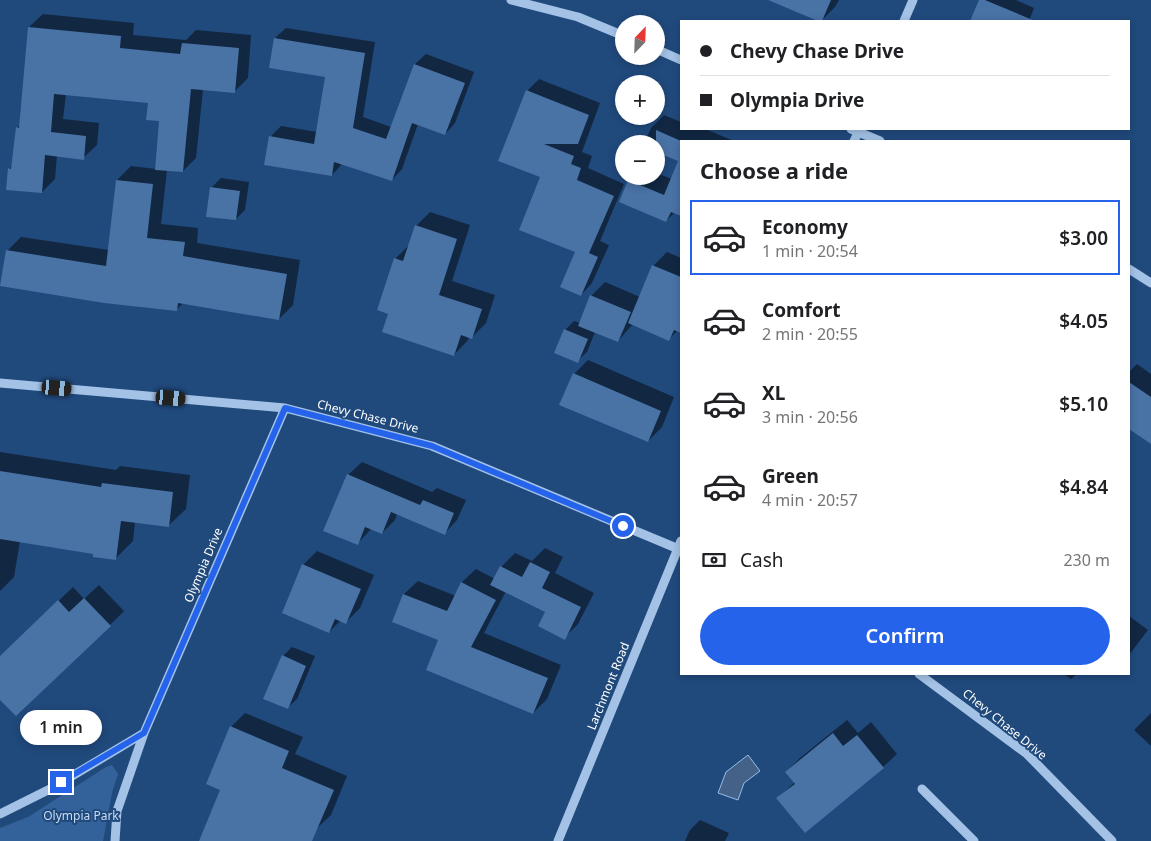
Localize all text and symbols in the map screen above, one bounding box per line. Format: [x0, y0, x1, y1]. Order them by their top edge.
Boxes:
north arrow [615, 15, 665, 65]
map controls [615, 15, 665, 185]
text: Chevy Chase Drive [730, 38, 904, 64]
button: + [615, 75, 665, 125]
text: Olympia Drive [730, 87, 864, 113]
button: − [615, 135, 665, 185]
text: Choose a ride [700, 155, 848, 185]
text: Economy [762, 214, 848, 240]
icon: car [702, 215, 747, 260]
text: $3.00 [1059, 225, 1108, 251]
text: 1 min · 20:54 [762, 240, 858, 262]
text: Comfort [762, 297, 841, 323]
icon: car [702, 298, 747, 343]
text: $4.05 [1059, 308, 1108, 334]
text: 2 min · 20:55 [762, 323, 858, 345]
car [41, 379, 72, 397]
text: XL [762, 380, 785, 406]
icon: car [702, 381, 747, 426]
car [155, 389, 186, 407]
text: $5.10 [1059, 391, 1108, 417]
street label: Chevy Chase Drive [316, 395, 421, 437]
text: 3 min · 20:56 [762, 406, 858, 428]
text: Green [762, 463, 819, 489]
icon: car [702, 464, 747, 509]
text: $4.84 [1059, 474, 1108, 500]
text: 4 min · 20:57 [762, 489, 858, 511]
route start [612, 515, 634, 537]
street label: Olympia Drive [180, 525, 227, 605]
icon: cash [700, 546, 728, 574]
text: Cash [740, 547, 784, 573]
text: 230 m [1063, 549, 1110, 571]
button: Confirm [700, 607, 1110, 665]
street label: Larchmont Road [583, 640, 633, 732]
street label: Chevy Chase Drive [959, 685, 1051, 763]
callout: 1 min [20, 710, 102, 744]
text: 1 min [39, 716, 83, 738]
route end [50, 771, 72, 793]
park label: Olympia Park [43, 807, 119, 824]

